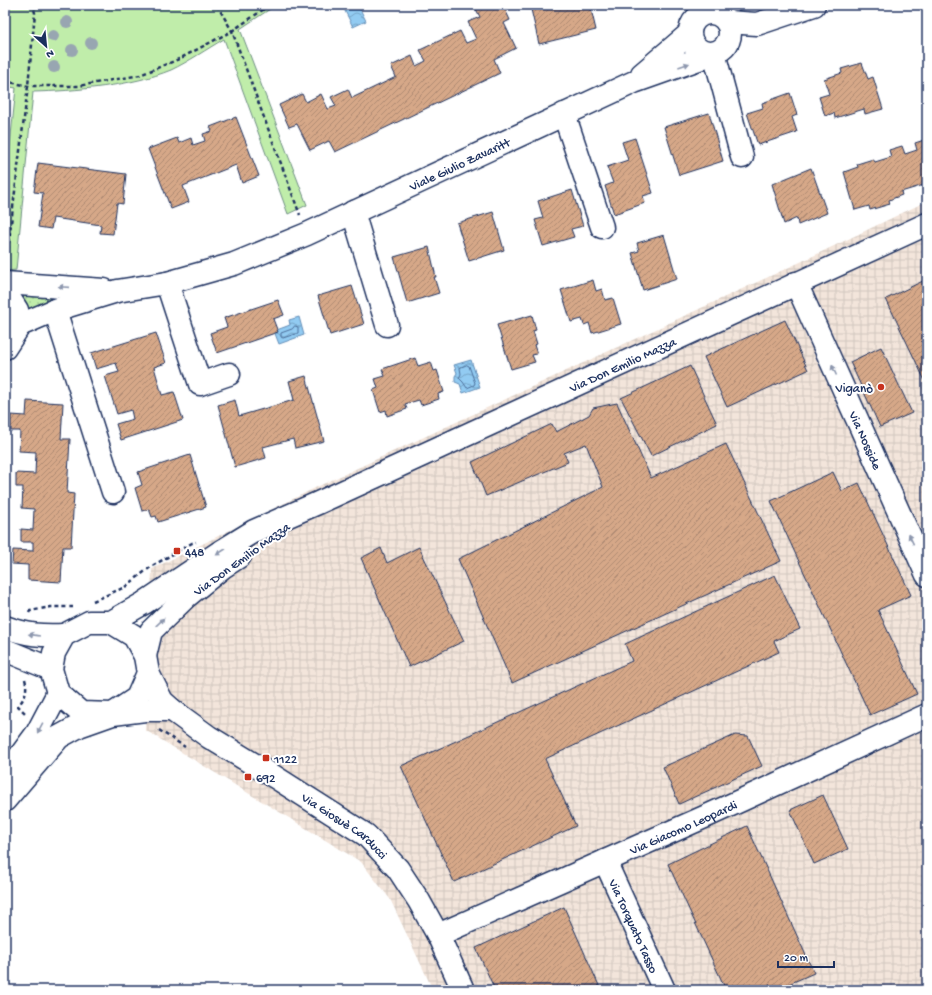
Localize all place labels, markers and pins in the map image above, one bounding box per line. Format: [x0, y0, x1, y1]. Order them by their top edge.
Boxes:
place label: Viganò [834, 382, 873, 397]
marker: Viganò [876, 382, 886, 392]
marker: 448 [172, 546, 182, 556]
place label: 448 [185, 546, 204, 561]
marker: 1122 [261, 753, 271, 763]
place label: 1122 [273, 753, 298, 768]
marker: 692 [243, 772, 253, 782]
place label: 692 [256, 772, 276, 787]

